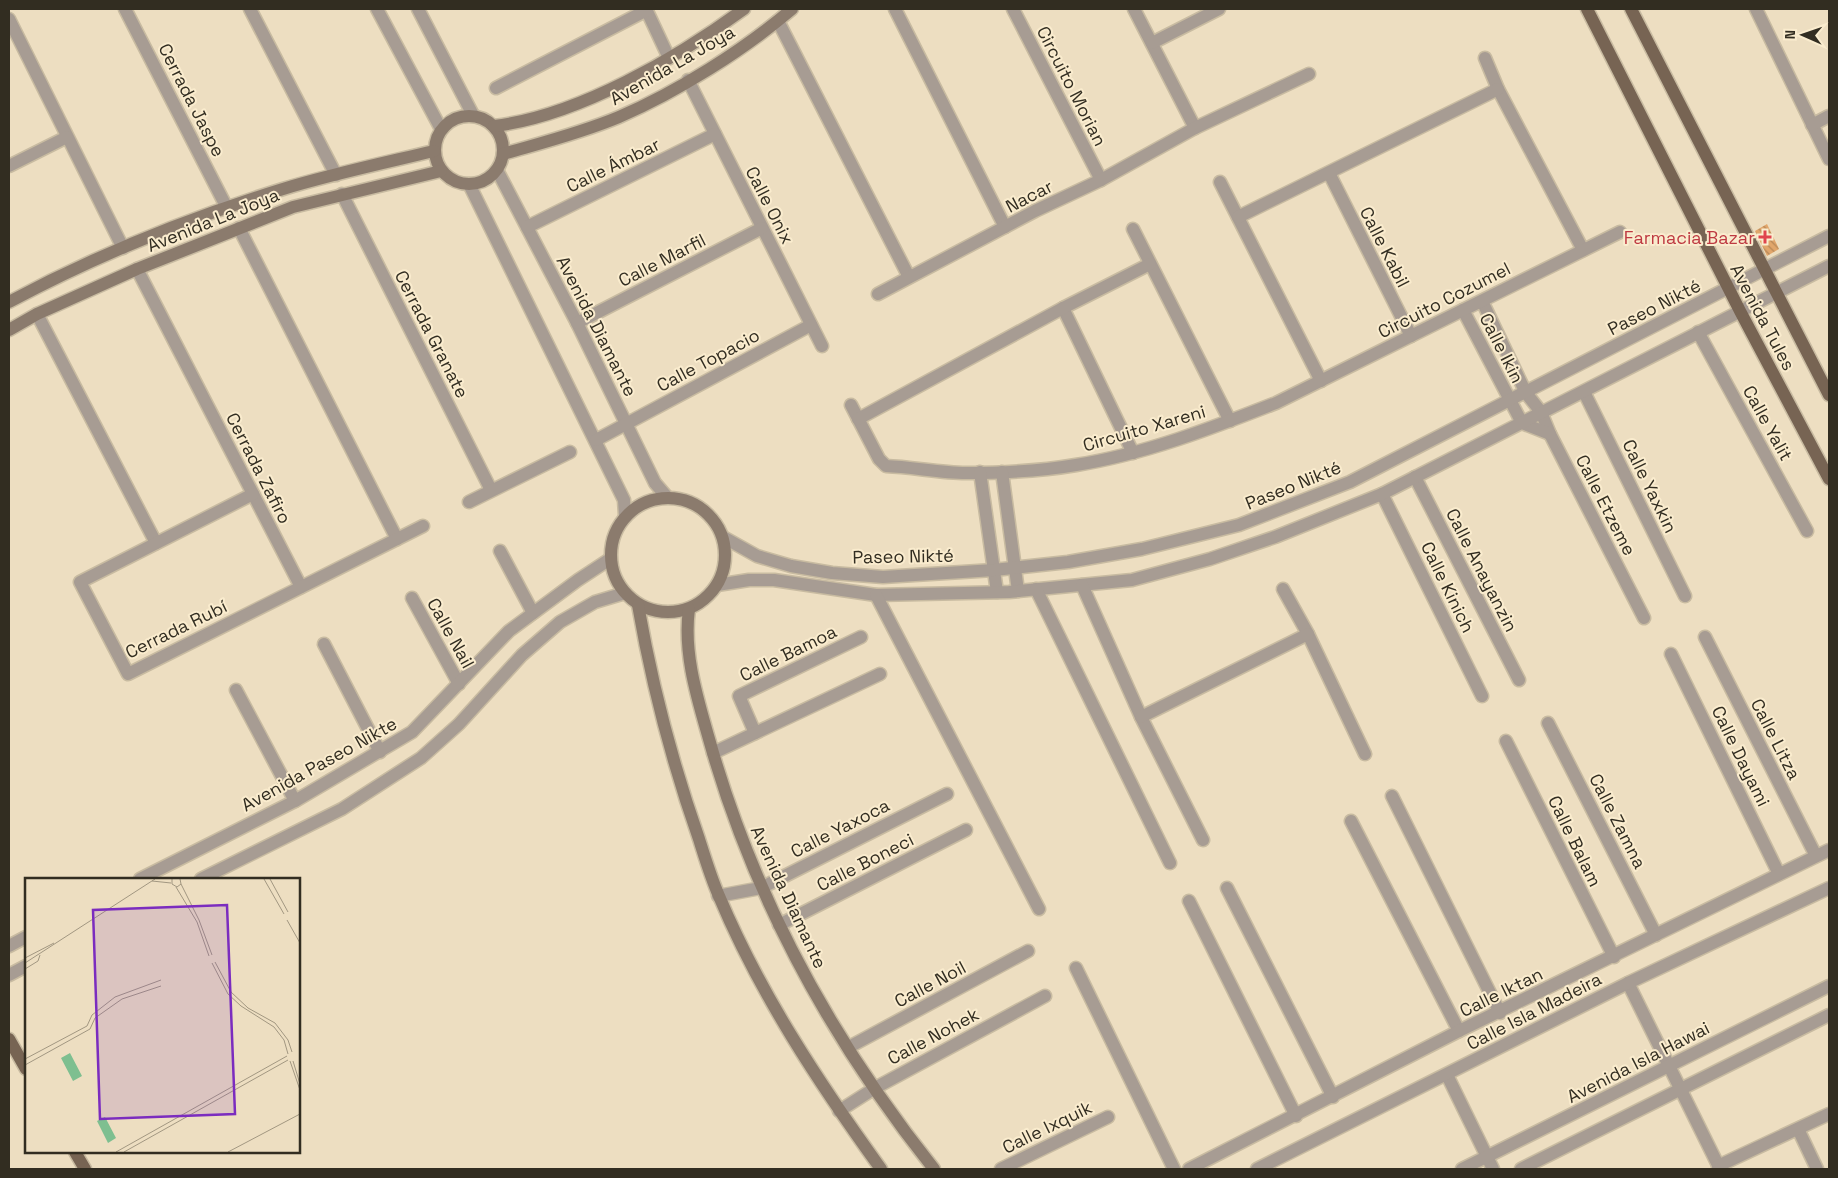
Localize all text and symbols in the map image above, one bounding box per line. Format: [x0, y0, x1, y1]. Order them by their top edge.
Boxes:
north arrow [1778, 10, 1828, 60]
street label: Avenida La Joya [605, 20, 739, 110]
street label: Circuito Morian [1032, 22, 1112, 150]
text: N [1781, 30, 1799, 40]
street label: Cerrada Jaspe [154, 39, 230, 161]
street label: Calle Ámbar [562, 132, 664, 198]
street label: Calle Onix [741, 162, 799, 248]
street label: Nacar [1002, 174, 1057, 218]
street label: Avenida La Joya [144, 183, 282, 257]
street label: Calle Kabil [1355, 203, 1415, 291]
place label: Farmacia Bazar [1624, 226, 1755, 249]
street label: Calle Marfil [614, 228, 710, 292]
marker: Farmacia Bazar [1759, 231, 1771, 243]
street label: Avenida Diamante [552, 252, 642, 400]
street label: Circuito Cozumel [1374, 257, 1514, 343]
street label: Avenida Tules [1725, 260, 1801, 374]
street label: Cerrada Granate [390, 266, 474, 402]
street label: Paseo Nikté [1604, 274, 1704, 340]
street label: Calle Ikin [1475, 309, 1529, 387]
street label: Calle Topacio [653, 323, 763, 397]
street label: Calle Yalit [1738, 381, 1798, 465]
street label: Circuito Xareni [1080, 399, 1208, 457]
street label: Cerrada Zafiro [221, 408, 297, 528]
street label: Calle Yaxkin [1617, 435, 1683, 537]
street label: Calle Etzeme [1571, 451, 1641, 559]
street label: Paseo Nikté [1242, 455, 1344, 515]
street label: Calle Anayanzin [1441, 504, 1523, 636]
street label: Calle Kinich [1416, 538, 1480, 636]
street label: Paseo Nikté [852, 544, 954, 568]
street label: Cerrada Rubí [121, 594, 231, 664]
street label: Calle Nail [422, 594, 480, 672]
street label: Calle Bamoa [736, 620, 840, 686]
street label: Calle Litza [1746, 694, 1806, 784]
street label: Calle Dayami [1707, 702, 1775, 810]
street label: Avenida Paseo Nikte [237, 712, 401, 816]
street label: Calle Zamna [1584, 770, 1652, 872]
street label: Calle Balam [1543, 792, 1607, 890]
street label: Calle Yaxoca [787, 793, 893, 863]
street label: Avenida Diamante [746, 822, 832, 972]
street label: Calle Boneci [813, 828, 917, 896]
inset map [25, 878, 300, 1153]
street label: Calle Noil [890, 956, 970, 1012]
street label: Calle Iktan [1456, 962, 1546, 1022]
street label: Calle Isla Madeira [1463, 967, 1605, 1055]
street label: Calle Nohek [883, 1002, 983, 1070]
street label: Avenida Isla Hawai [1563, 1016, 1713, 1108]
street label: Calle Ixquik [998, 1095, 1096, 1159]

